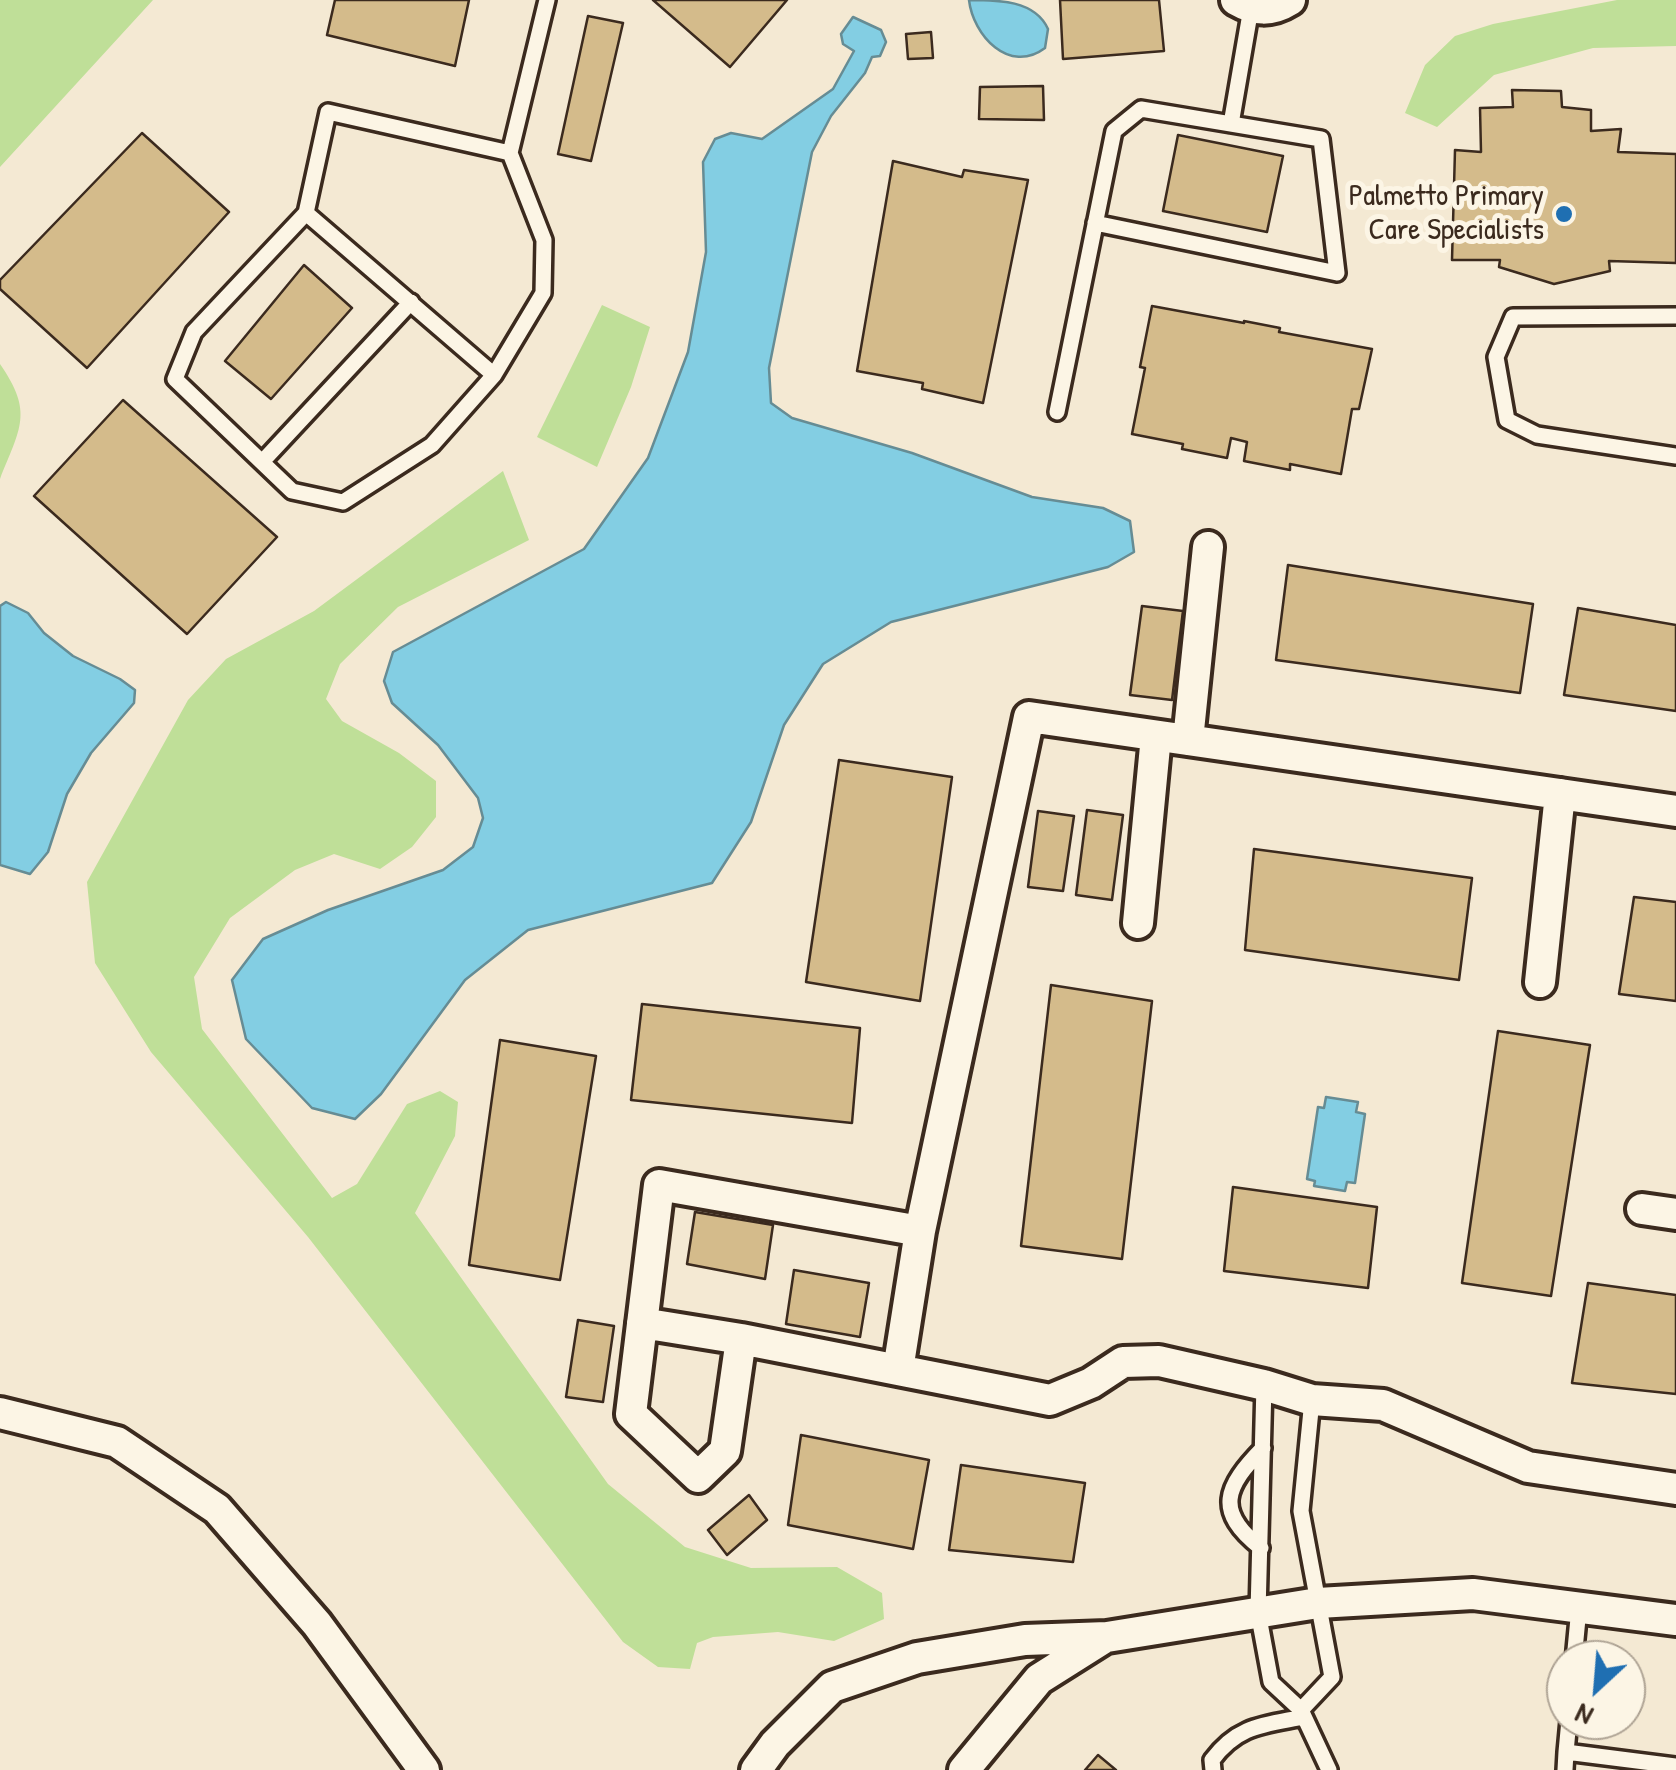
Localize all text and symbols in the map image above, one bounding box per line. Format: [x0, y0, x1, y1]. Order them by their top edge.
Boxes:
place label: Palmetto Primary Care Specialists [1349, 179, 1544, 250]
marker: Palmetto Primary Care Specialists [1553, 203, 1575, 225]
north arrow [1546, 1640, 1646, 1740]
text: N [1569, 1695, 1599, 1736]

